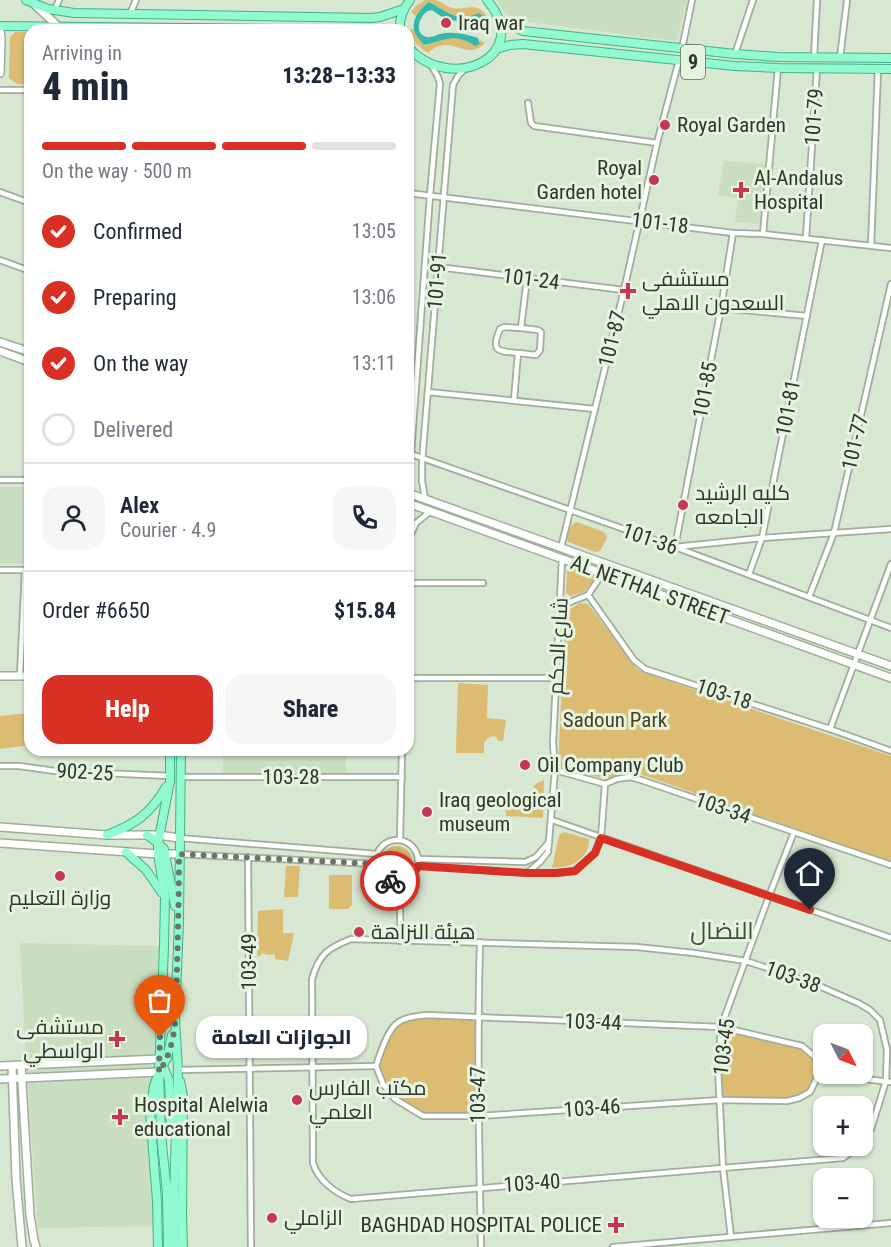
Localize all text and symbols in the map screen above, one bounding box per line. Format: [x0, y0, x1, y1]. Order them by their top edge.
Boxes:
place label: Iraq war [458, 11, 525, 35]
marker: Iraq war [439, 16, 453, 30]
text: Arriving in [42, 41, 122, 65]
road number: 9 [681, 45, 705, 79]
text: 13:28–13:33 [282, 63, 396, 88]
text: 4 min [42, 64, 129, 110]
street label: 101-79 [800, 88, 828, 146]
place label: Royal Garden [677, 113, 786, 137]
marker: Royal Garden [658, 118, 672, 132]
place label: Royal Garden hotel [537, 156, 642, 204]
text: On the way · 500 m [42, 159, 192, 183]
place label: Al-Andalus Hospital [754, 166, 843, 214]
marker: Royal Garden hotel [647, 173, 661, 187]
marker: Al-Andalus Hospital [732, 181, 750, 199]
street label: 101-18 [630, 208, 690, 238]
icon: check [42, 215, 75, 248]
text: Confirmed [93, 219, 182, 244]
text: 13:05 [352, 219, 396, 243]
street label: 101-91 [423, 252, 451, 310]
street label: 101-24 [501, 264, 561, 294]
place label: مستشفى السعدون الاهلي [642, 267, 784, 319]
icon: check [42, 281, 75, 314]
marker: مستشفى السعدون الاهلي [619, 282, 637, 300]
text: Preparing [93, 285, 177, 310]
text: 13:06 [352, 285, 396, 309]
street label: 101-87 [593, 308, 631, 370]
icon: check [42, 347, 75, 380]
text: On the way [93, 351, 188, 376]
text: 13:11 [352, 351, 396, 375]
street label: 101-85 [688, 360, 722, 420]
street label: 101-81 [771, 378, 805, 438]
street label: 101-77 [837, 412, 873, 472]
text: Delivered [93, 417, 173, 442]
place label: كليه الرشيد الجامعه [695, 481, 790, 529]
button: person [42, 486, 105, 549]
button: phone [333, 486, 396, 549]
text: Alex [120, 493, 159, 518]
marker: كليه الرشيد الجامعه [676, 498, 690, 512]
text: Courier · 4.9 [120, 518, 216, 542]
street label: 101-36 [619, 518, 681, 560]
street label: AL NETHAL STREET [568, 550, 732, 630]
street label: شارع الحكم [543, 597, 575, 695]
text: Order #6650 [42, 598, 150, 623]
text: $15.84 [334, 598, 396, 623]
street label: 103-18 [693, 674, 755, 714]
button: Help [42, 675, 213, 744]
button: Share [225, 675, 396, 744]
park label: Sadoun Park [563, 708, 668, 732]
place label: Oil Company Club [537, 753, 684, 777]
marker: Oil Company Club [518, 758, 532, 772]
street label: 902-25 [56, 759, 114, 785]
street label: 103-28 [262, 765, 320, 789]
street label: 103-34 [692, 787, 754, 829]
place label: Iraq geological museum [439, 788, 561, 836]
marker: Iraq geological museum [420, 805, 434, 819]
pin [784, 848, 835, 910]
courier [360, 851, 420, 911]
icon: home [793, 857, 826, 890]
icon: bike [374, 865, 407, 898]
marker: وزارة التعليم [53, 869, 67, 883]
place label: وزارة التعليم [9, 886, 111, 912]
district label: النضال [690, 917, 754, 945]
place label: هيئة النزاهة [371, 920, 475, 944]
marker: هيئة النزاهة [352, 925, 366, 939]
street label: 103-49 [237, 933, 261, 991]
street label: 103-38 [762, 956, 824, 998]
pin [134, 975, 185, 1037]
icon: bag [143, 984, 176, 1017]
street label: 103-44 [564, 1009, 622, 1035]
place label: مستشفى الواسطي [16, 1015, 104, 1067]
callout: الجوازات العامة [196, 1016, 367, 1058]
street label: 103-45 [709, 1017, 739, 1077]
north arrow [813, 1024, 873, 1084]
map controls [813, 1024, 873, 1228]
text: الجوازات العامة [212, 1025, 351, 1049]
marker: مستشفى الواسطي [108, 1030, 126, 1048]
street label: 103-47 [466, 1066, 490, 1124]
place label: مكتب الفارس العلمي [309, 1076, 426, 1128]
place label: Hospital Alelwia educational [134, 1093, 268, 1141]
marker: مكتب الفارس العلمي [290, 1093, 304, 1107]
street label: 103-46 [563, 1094, 621, 1122]
button: + [813, 1096, 873, 1156]
marker: Hospital Alelwia educational [111, 1108, 129, 1126]
button: − [813, 1168, 873, 1228]
street label: 103-40 [503, 1169, 561, 1197]
place label: الزاملي [284, 1206, 343, 1234]
marker: الزاملي [265, 1211, 279, 1225]
place label: BAGHDAD HOSPITAL POLICE [360, 1213, 602, 1237]
marker: BAGHDAD HOSPITAL POLICE [607, 1216, 625, 1234]

